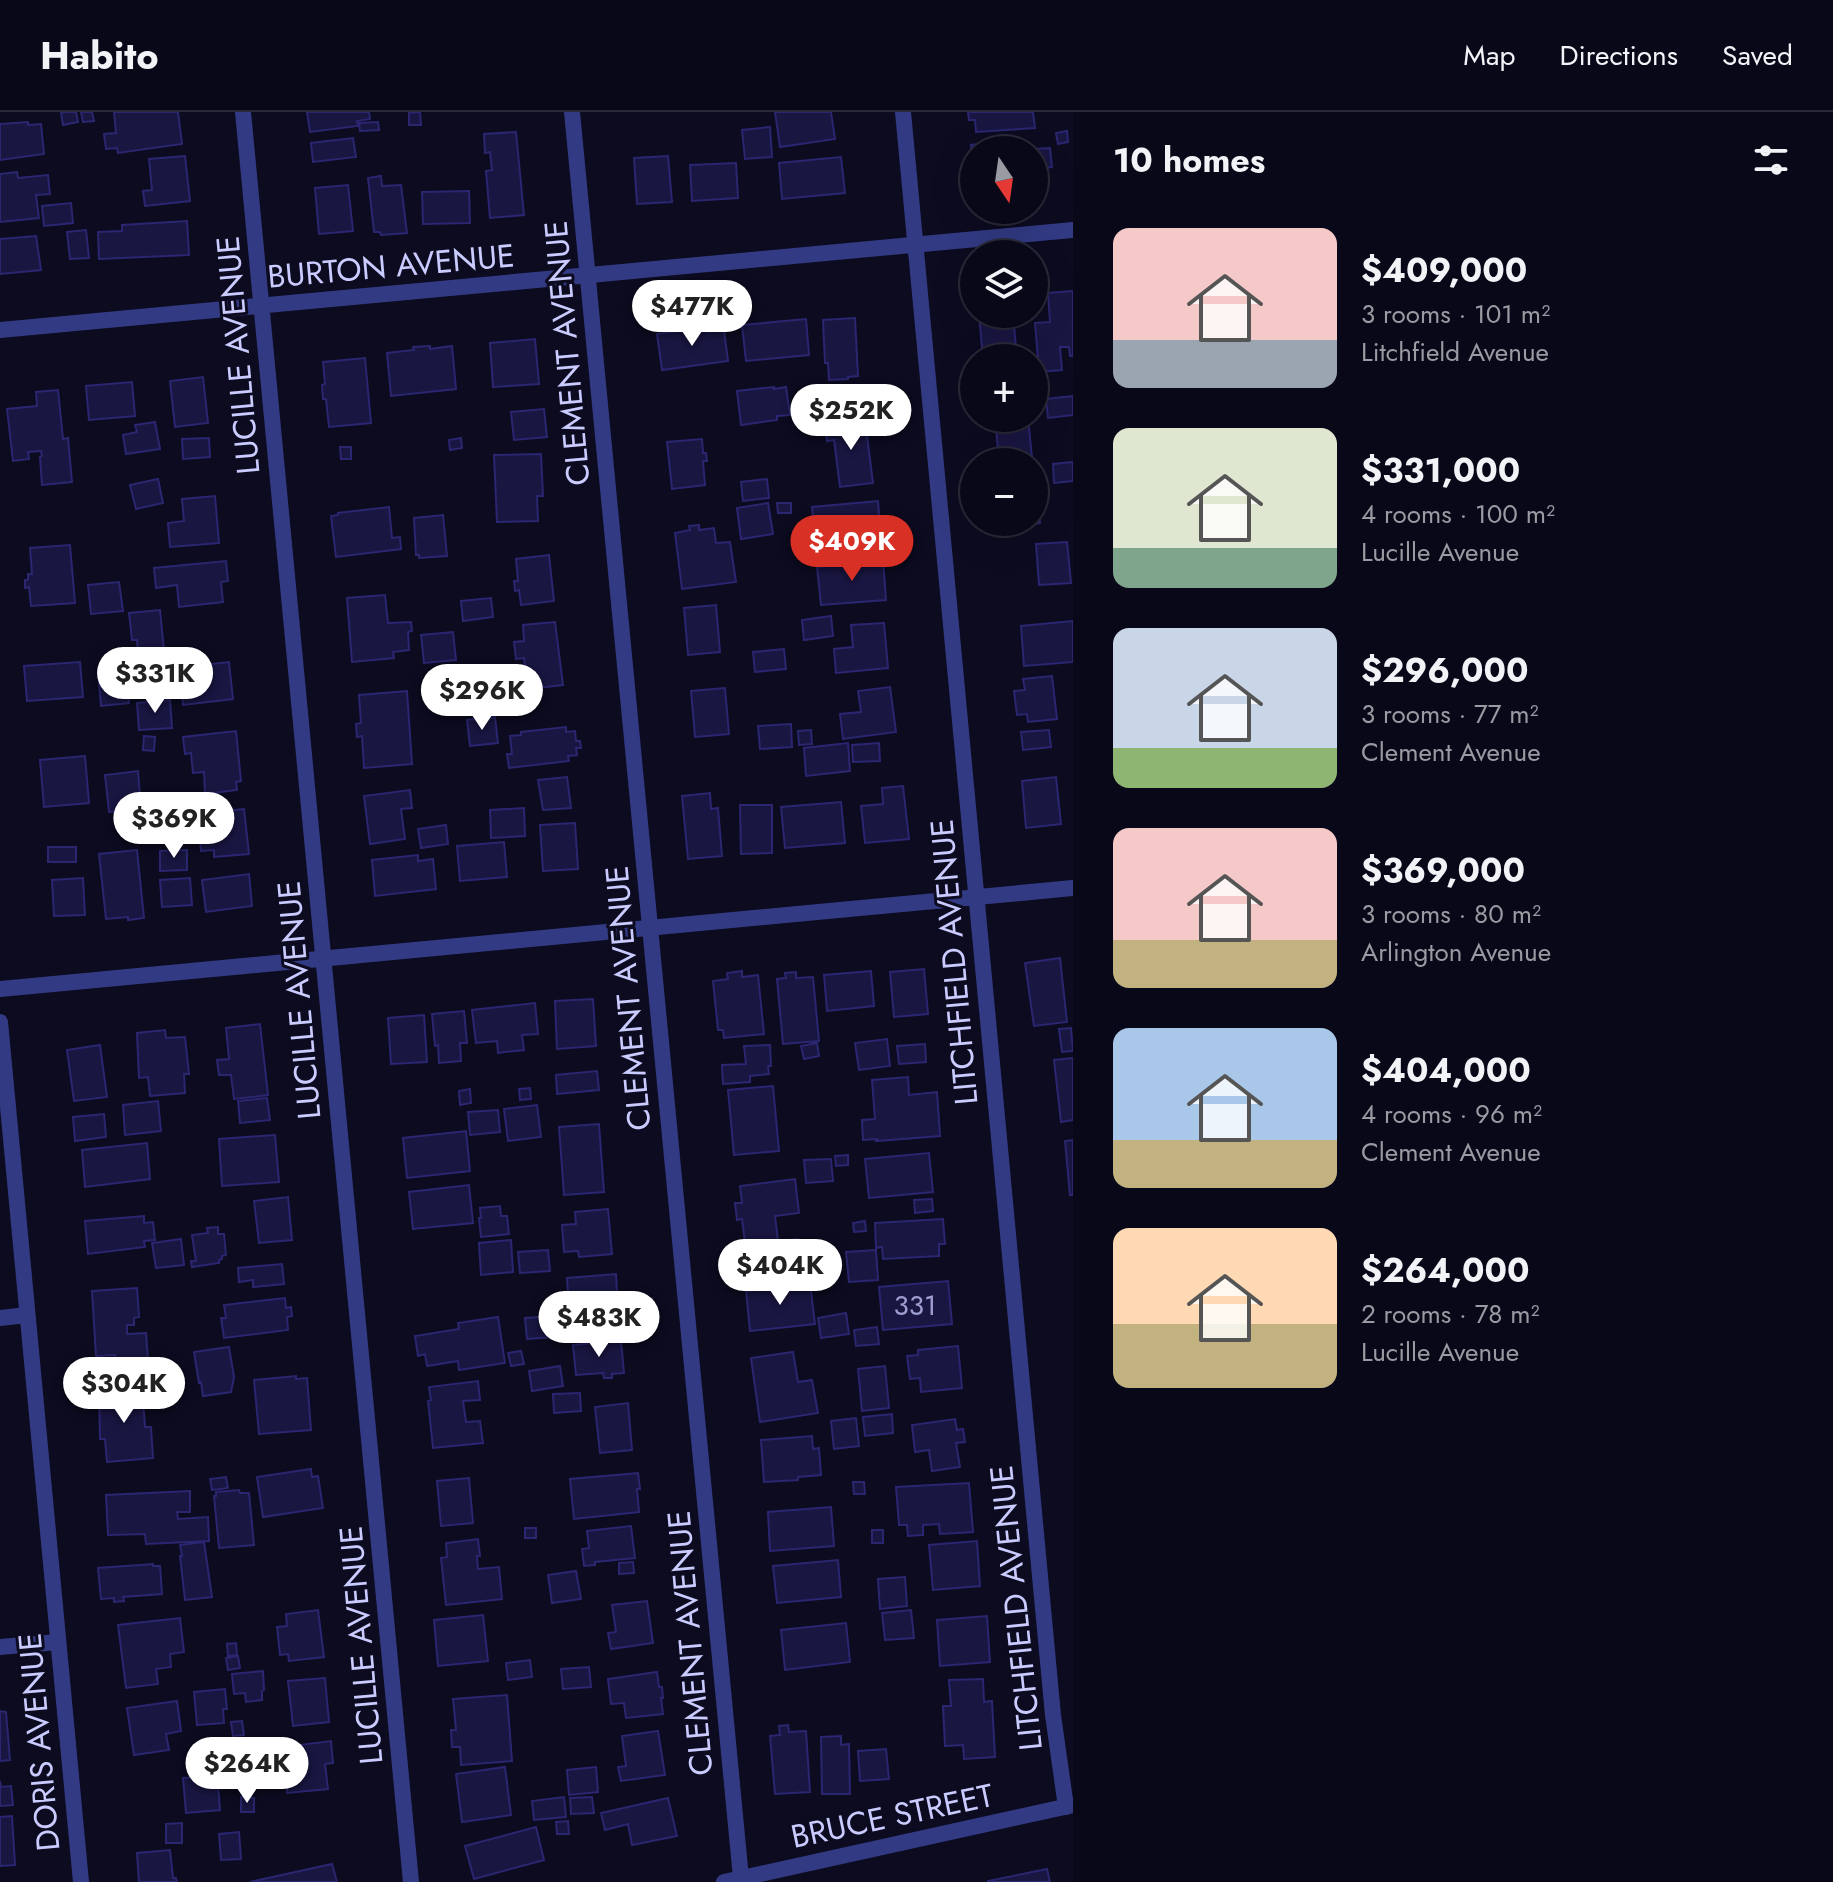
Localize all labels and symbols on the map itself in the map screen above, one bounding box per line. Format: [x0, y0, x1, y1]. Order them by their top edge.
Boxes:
north arrow [960, 136, 1048, 224]
street label: CLEMENT AVENUE [533, 219, 601, 487]
street label: BURTON AVENUE [266, 232, 516, 300]
street label: LUCILLE AVENUE [205, 234, 271, 476]
pin: $477K [636, 280, 748, 348]
pin: $252K [795, 384, 907, 452]
pin: $409K [796, 515, 908, 583]
pin: $331K [99, 647, 211, 715]
pin: $296K [426, 664, 538, 732]
pin: $369K [118, 792, 230, 860]
street label: LITCHFIELD AVENUE [919, 817, 989, 1107]
street label: CLEMENT AVENUE [594, 864, 662, 1132]
street label: LUCILLE AVENUE [266, 879, 332, 1121]
pin: $404K [724, 1239, 836, 1307]
house number: 331 [893, 1285, 937, 1326]
pin: $483K [543, 1291, 655, 1359]
pin: $304K [68, 1357, 180, 1425]
street label: LITCHFIELD AVENUE [978, 1463, 1054, 1753]
street label: CLEMENT AVENUE [656, 1509, 724, 1777]
street label: LUCILLE AVENUE [328, 1524, 394, 1766]
street label: DORIS AVENUE [7, 1631, 71, 1853]
pin: $264K [191, 1737, 303, 1805]
street label: BRUCE STREET [787, 1772, 997, 1860]

